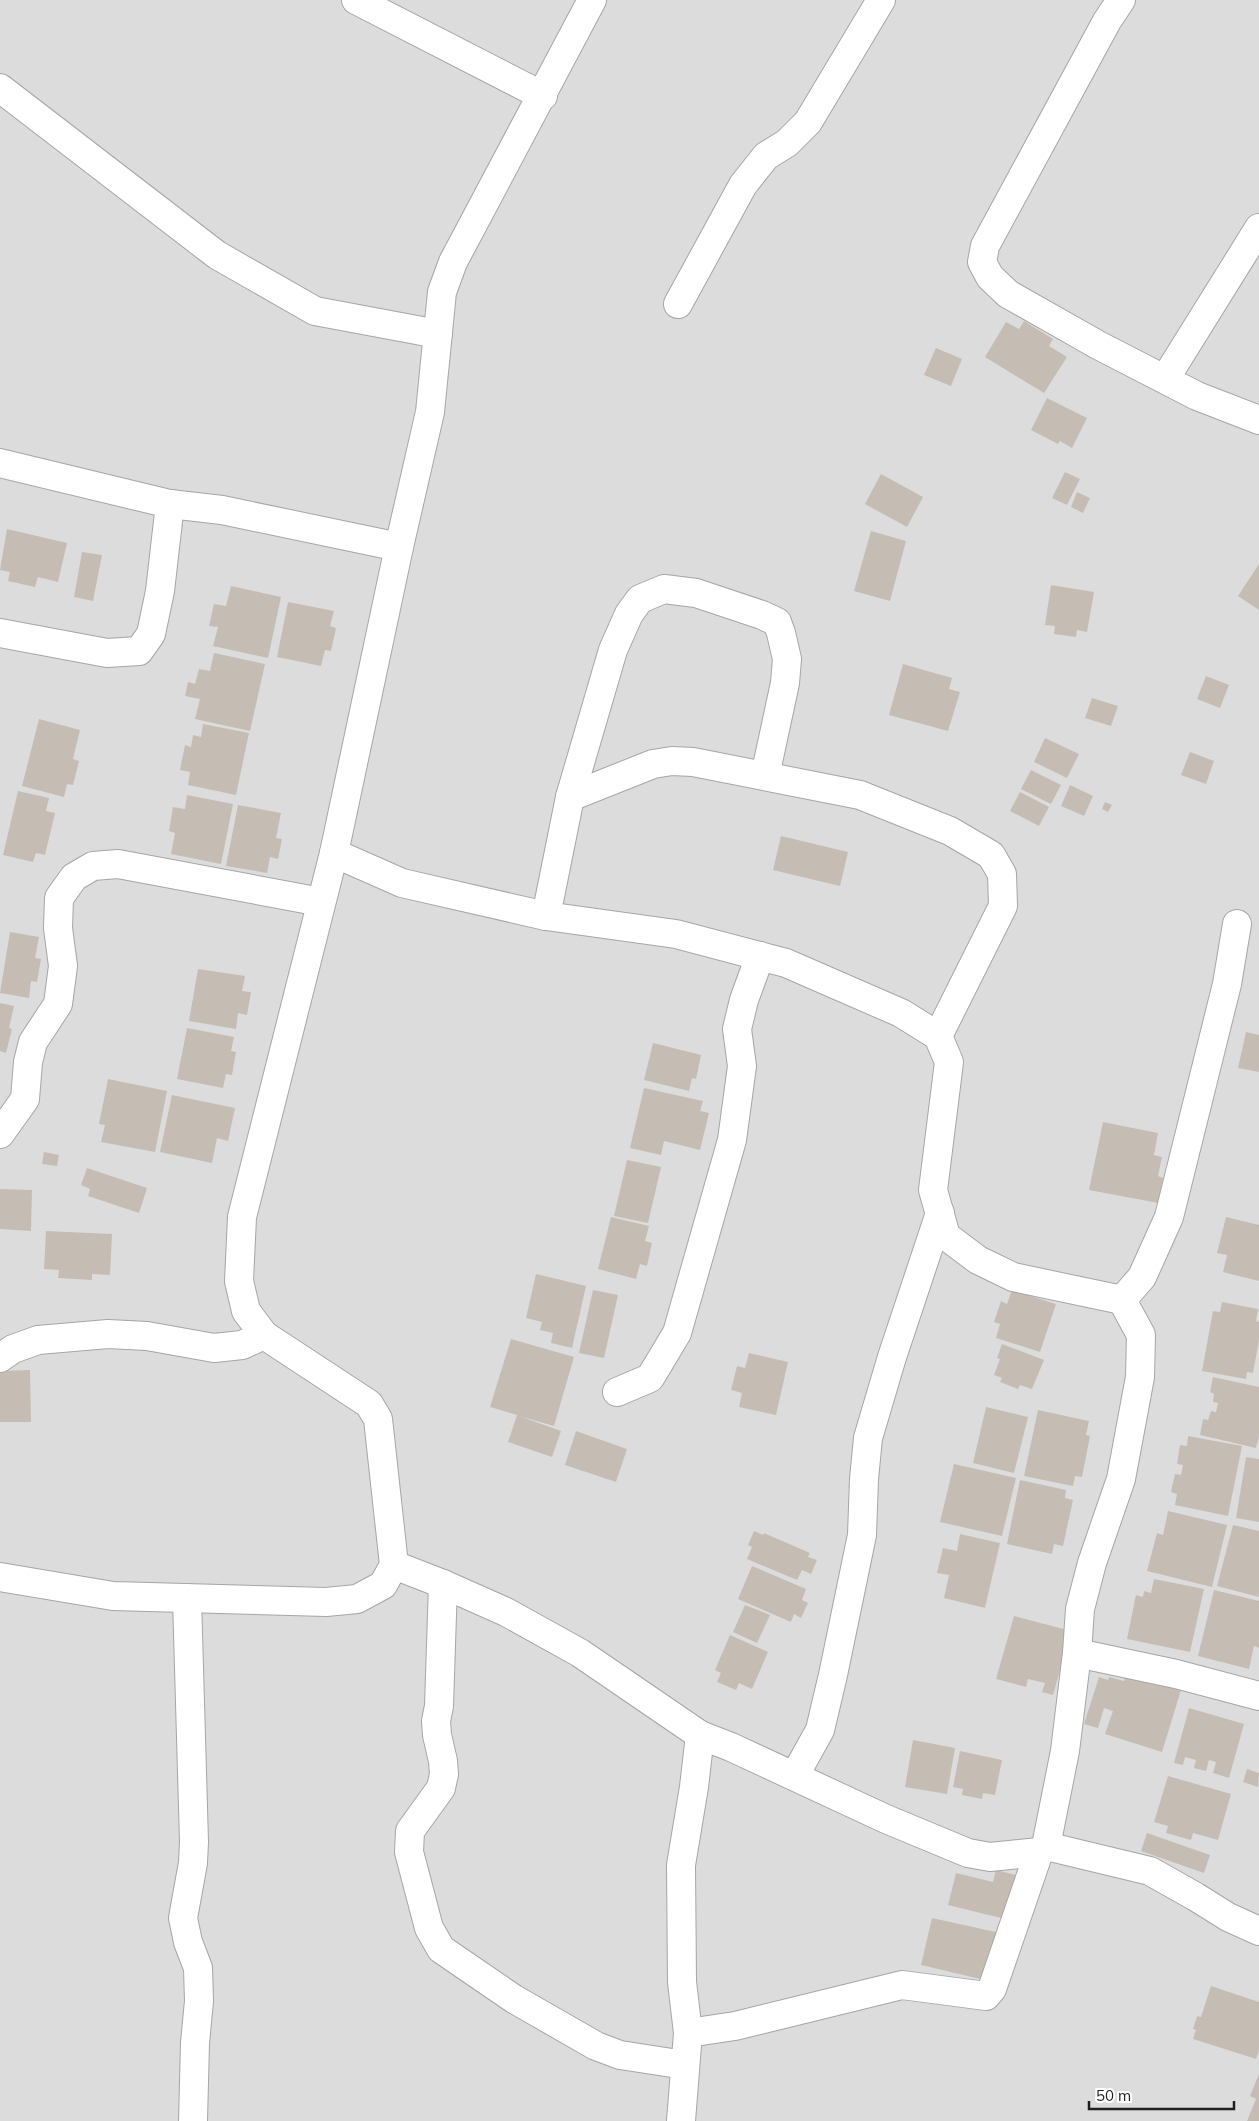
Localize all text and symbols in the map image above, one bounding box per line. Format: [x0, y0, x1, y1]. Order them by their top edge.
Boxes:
scale bar [1089, 2078, 1234, 2110]
text: 50 m [1096, 2086, 1131, 2105]

